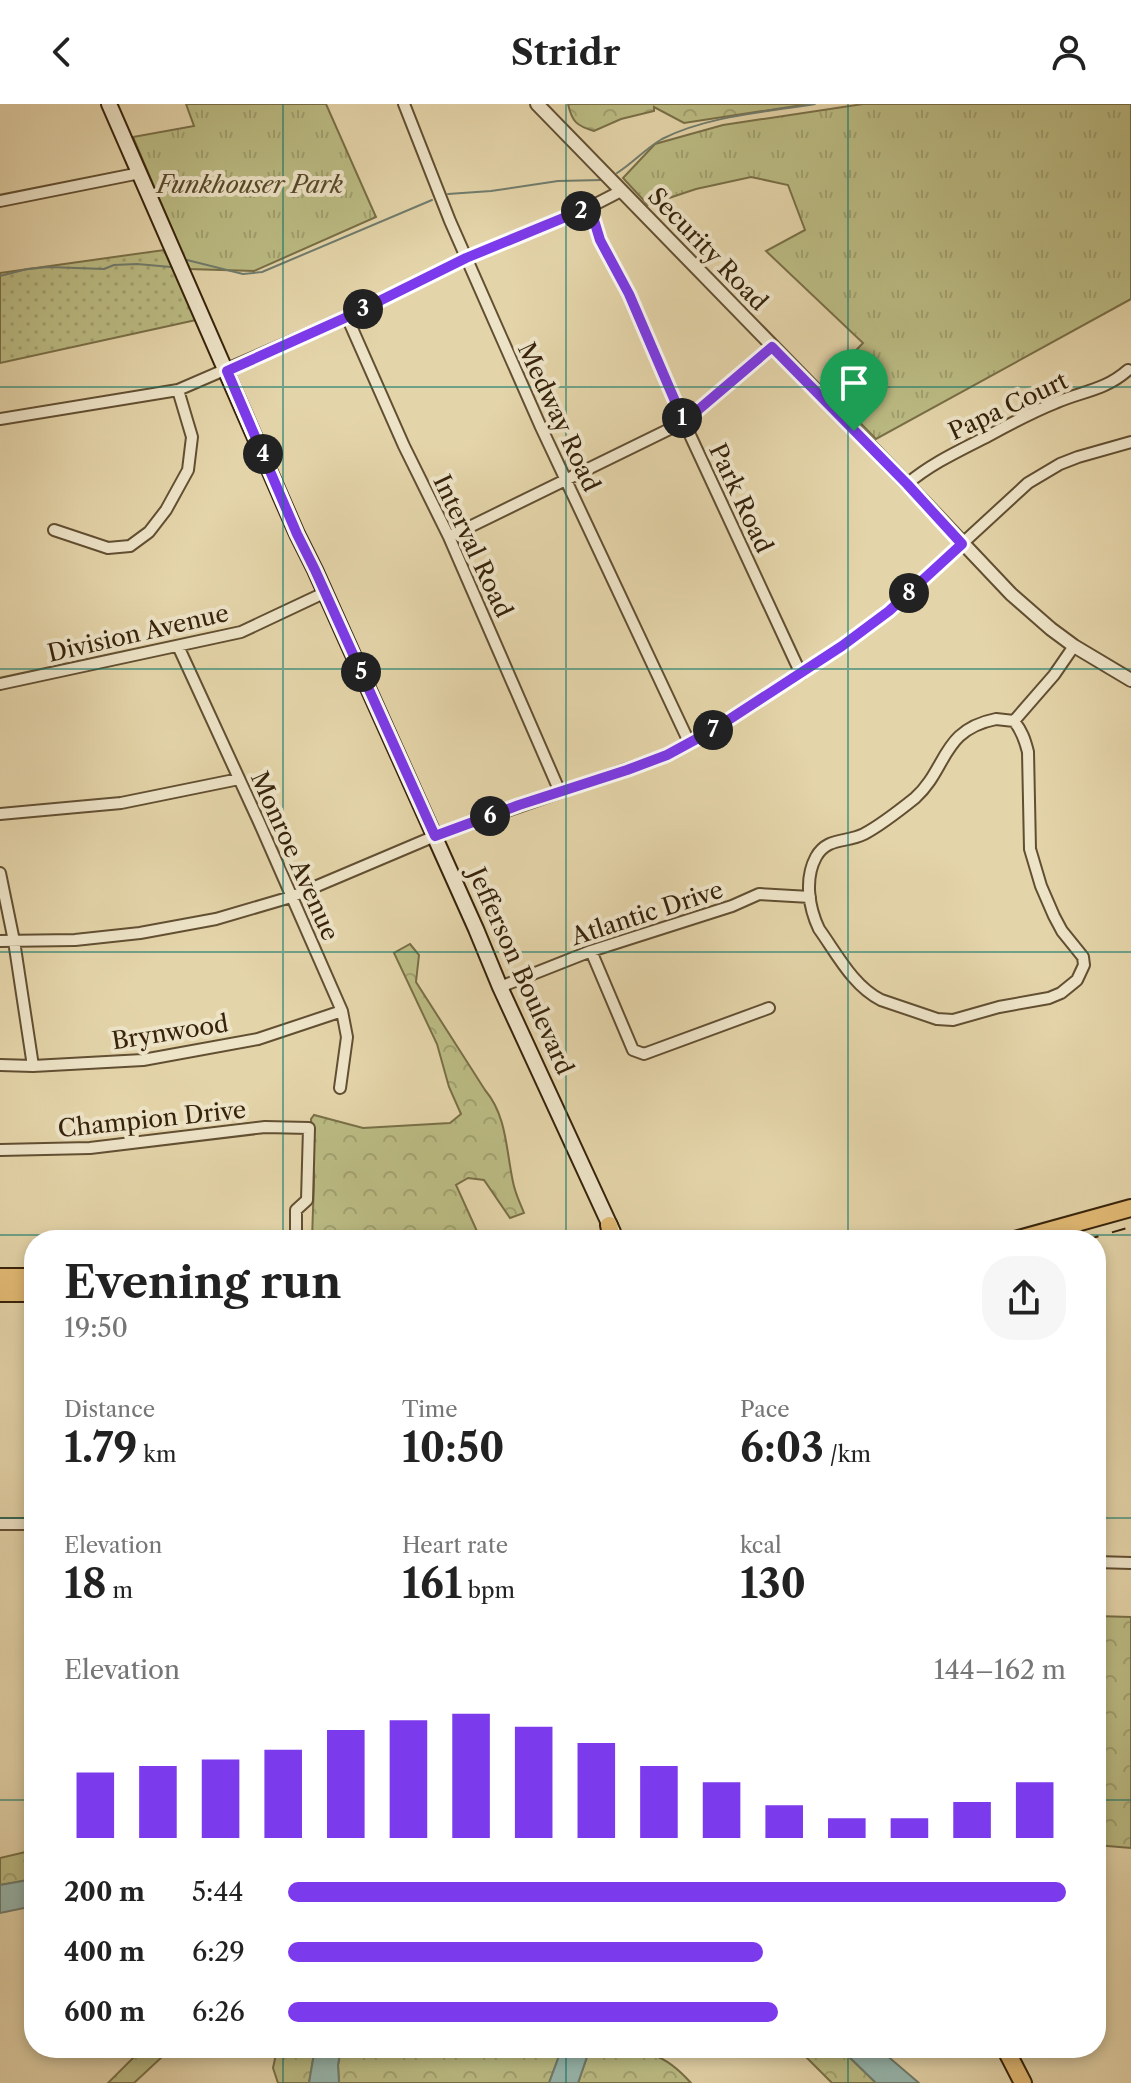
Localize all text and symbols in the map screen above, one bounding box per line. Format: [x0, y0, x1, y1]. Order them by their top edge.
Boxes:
icon: back [40, 30, 84, 74]
text: Stridr [511, 30, 620, 74]
icon: person [1047, 30, 1091, 74]
park label: Funkhouser Park [155, 170, 344, 199]
street label: Security Road [642, 182, 774, 317]
pin: 2 [561, 191, 601, 231]
text: 2 [575, 197, 588, 224]
pin: 3 [343, 289, 383, 329]
text: 3 [357, 295, 369, 322]
street label: Medway Road [512, 338, 606, 496]
pin [820, 349, 888, 431]
icon: arrive [832, 361, 876, 405]
street label: Papa Court [944, 366, 1073, 446]
pin: 1 [662, 398, 702, 438]
text: 1 [677, 404, 687, 431]
pin: 4 [243, 434, 283, 474]
street label: Park Road [703, 439, 779, 558]
text: 4 [256, 440, 270, 467]
street label: Interval Road [427, 470, 519, 622]
pin: 8 [889, 573, 929, 613]
text: 8 [902, 579, 916, 606]
street label: Division Avenue [45, 598, 231, 668]
pin: 5 [341, 652, 381, 692]
text: 5 [355, 658, 367, 685]
pin: 7 [693, 710, 733, 750]
text: 7 [707, 716, 719, 743]
street label: Monroe Avenue [245, 767, 345, 945]
pin: 6 [470, 796, 510, 836]
text: 6 [483, 802, 497, 829]
street label: Jefferson Boulevard [461, 859, 580, 1079]
street label: Atlantic Drive [566, 875, 727, 952]
street label: Brynwood [110, 1008, 231, 1056]
street label: Champion Drive [56, 1095, 248, 1143]
text: Evening run [64, 1255, 341, 1309]
button: share [982, 1256, 1066, 1340]
text: 19:50 [64, 1312, 128, 1344]
text: Distance [64, 1396, 155, 1423]
text: Time [402, 1396, 458, 1423]
text: Pace [740, 1396, 790, 1423]
text: 1.79 [64, 1423, 137, 1472]
text: 10:50 [402, 1423, 505, 1472]
text: 6:03 [740, 1423, 824, 1472]
text: km [137, 1441, 176, 1468]
text: /km [824, 1441, 871, 1468]
text: Elevation [64, 1532, 162, 1559]
text: Heart rate [402, 1532, 508, 1559]
text: kcal [740, 1532, 782, 1559]
text: 18 [64, 1559, 107, 1608]
text: 161 [402, 1559, 462, 1608]
text: 130 [740, 1559, 806, 1608]
text: m [107, 1577, 133, 1604]
text: bpm [462, 1577, 515, 1604]
text: Elevation [64, 1654, 180, 1686]
text: 144–162 m [934, 1654, 1066, 1686]
text: 200 m [64, 1876, 145, 1908]
text: 5:44 [192, 1876, 243, 1908]
text: 400 m [64, 1936, 145, 1968]
text: 6:29 [192, 1936, 245, 1968]
text: 600 m [64, 1996, 145, 2028]
text: 6:26 [192, 1996, 245, 2028]

